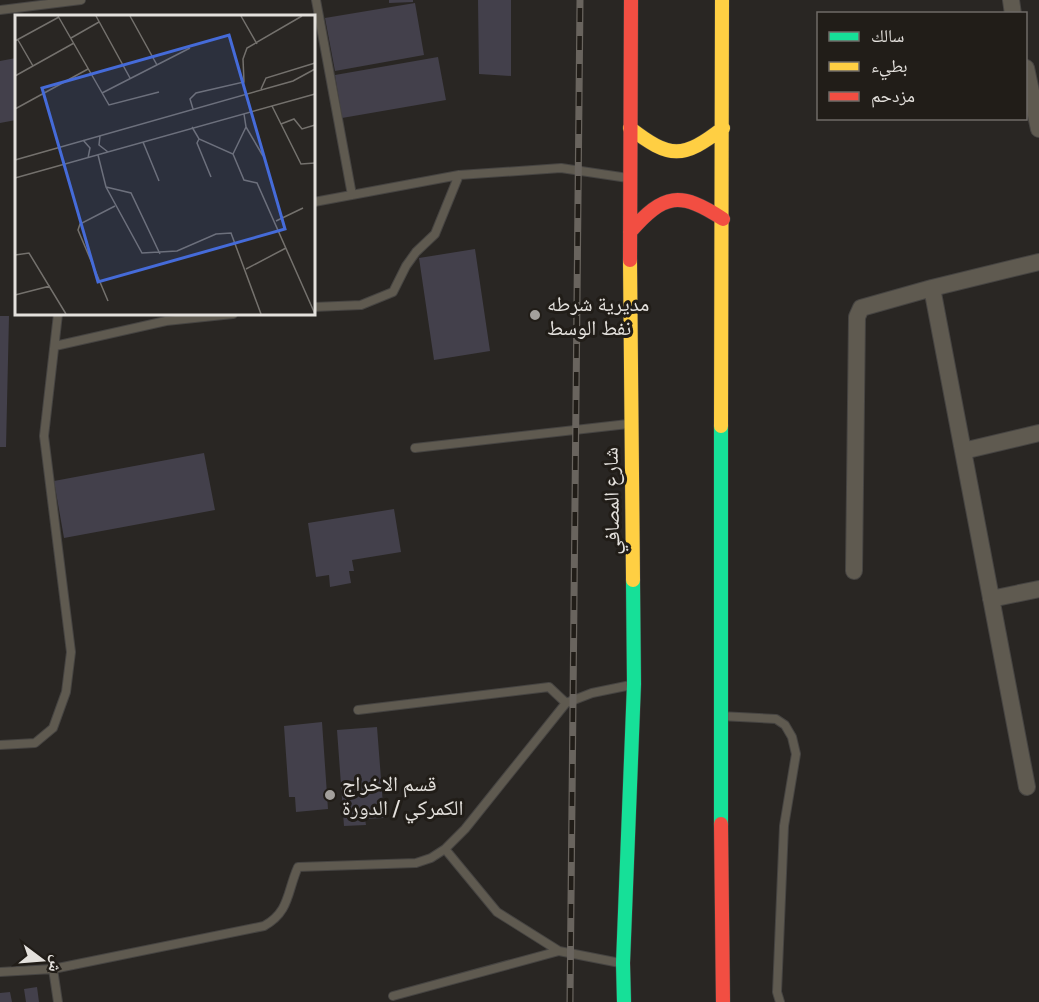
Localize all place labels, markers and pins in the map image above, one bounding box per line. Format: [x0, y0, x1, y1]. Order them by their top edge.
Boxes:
place label: مديرية شرطه نفط الوسط [547, 291, 649, 340]
marker: مديرية شرطه نفط الوسط [528, 308, 542, 322]
place label: قسم الاخراج الكمركي / الدورة [342, 771, 464, 824]
marker: قسم الاخراج الكمركي / الدورة [323, 788, 337, 802]

